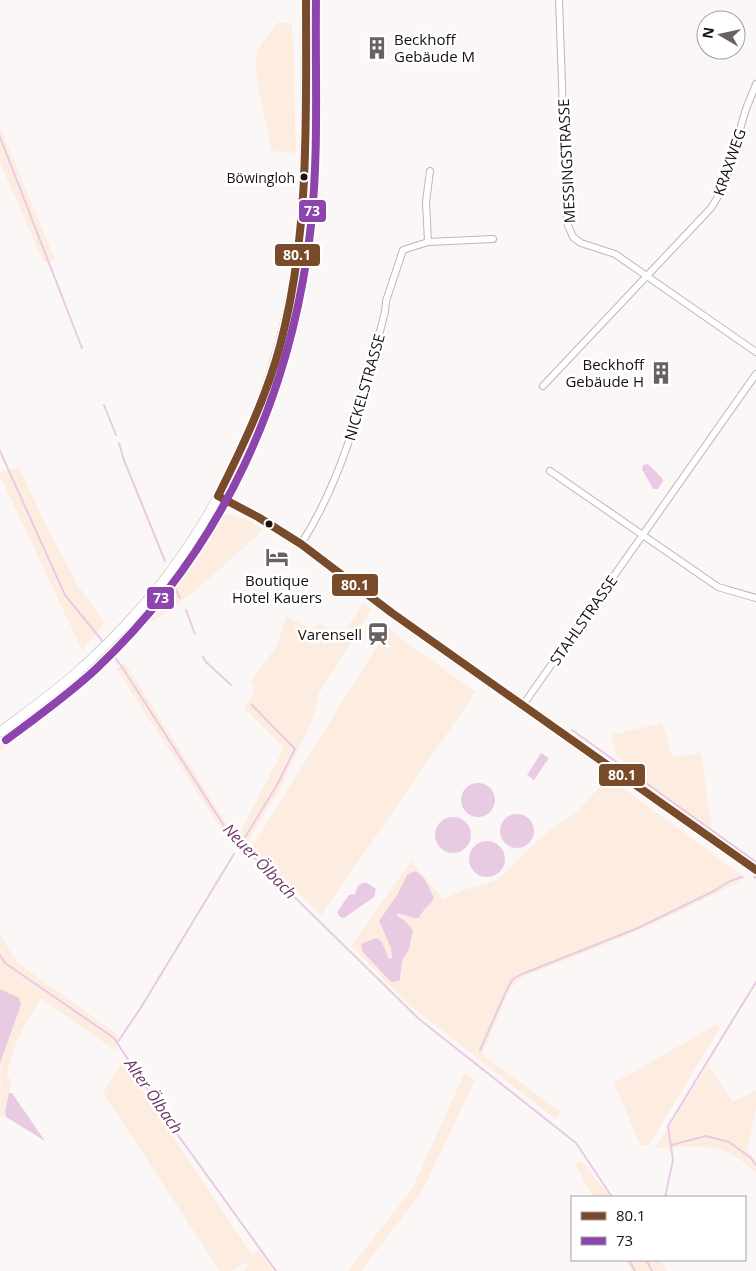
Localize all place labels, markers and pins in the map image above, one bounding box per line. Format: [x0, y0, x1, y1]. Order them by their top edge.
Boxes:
place label: Beckhoff Gebäude M [394, 29, 475, 66]
building icon: Beckhoff Gebäude M [364, 35, 390, 61]
place label: Böwingloh [226, 168, 295, 187]
marker: Böwingloh [299, 172, 309, 182]
place label: Beckhoff Gebäude H [565, 354, 645, 391]
building icon: Beckhoff Gebäude H [648, 360, 674, 386]
unlabelled marker [264, 519, 274, 529]
hotel icon: Boutique Hotel Kauers [264, 544, 290, 570]
place label: Boutique Hotel Kauers [232, 570, 322, 607]
station icon: Varensell [365, 621, 391, 647]
place label: Varensell [298, 624, 362, 644]

